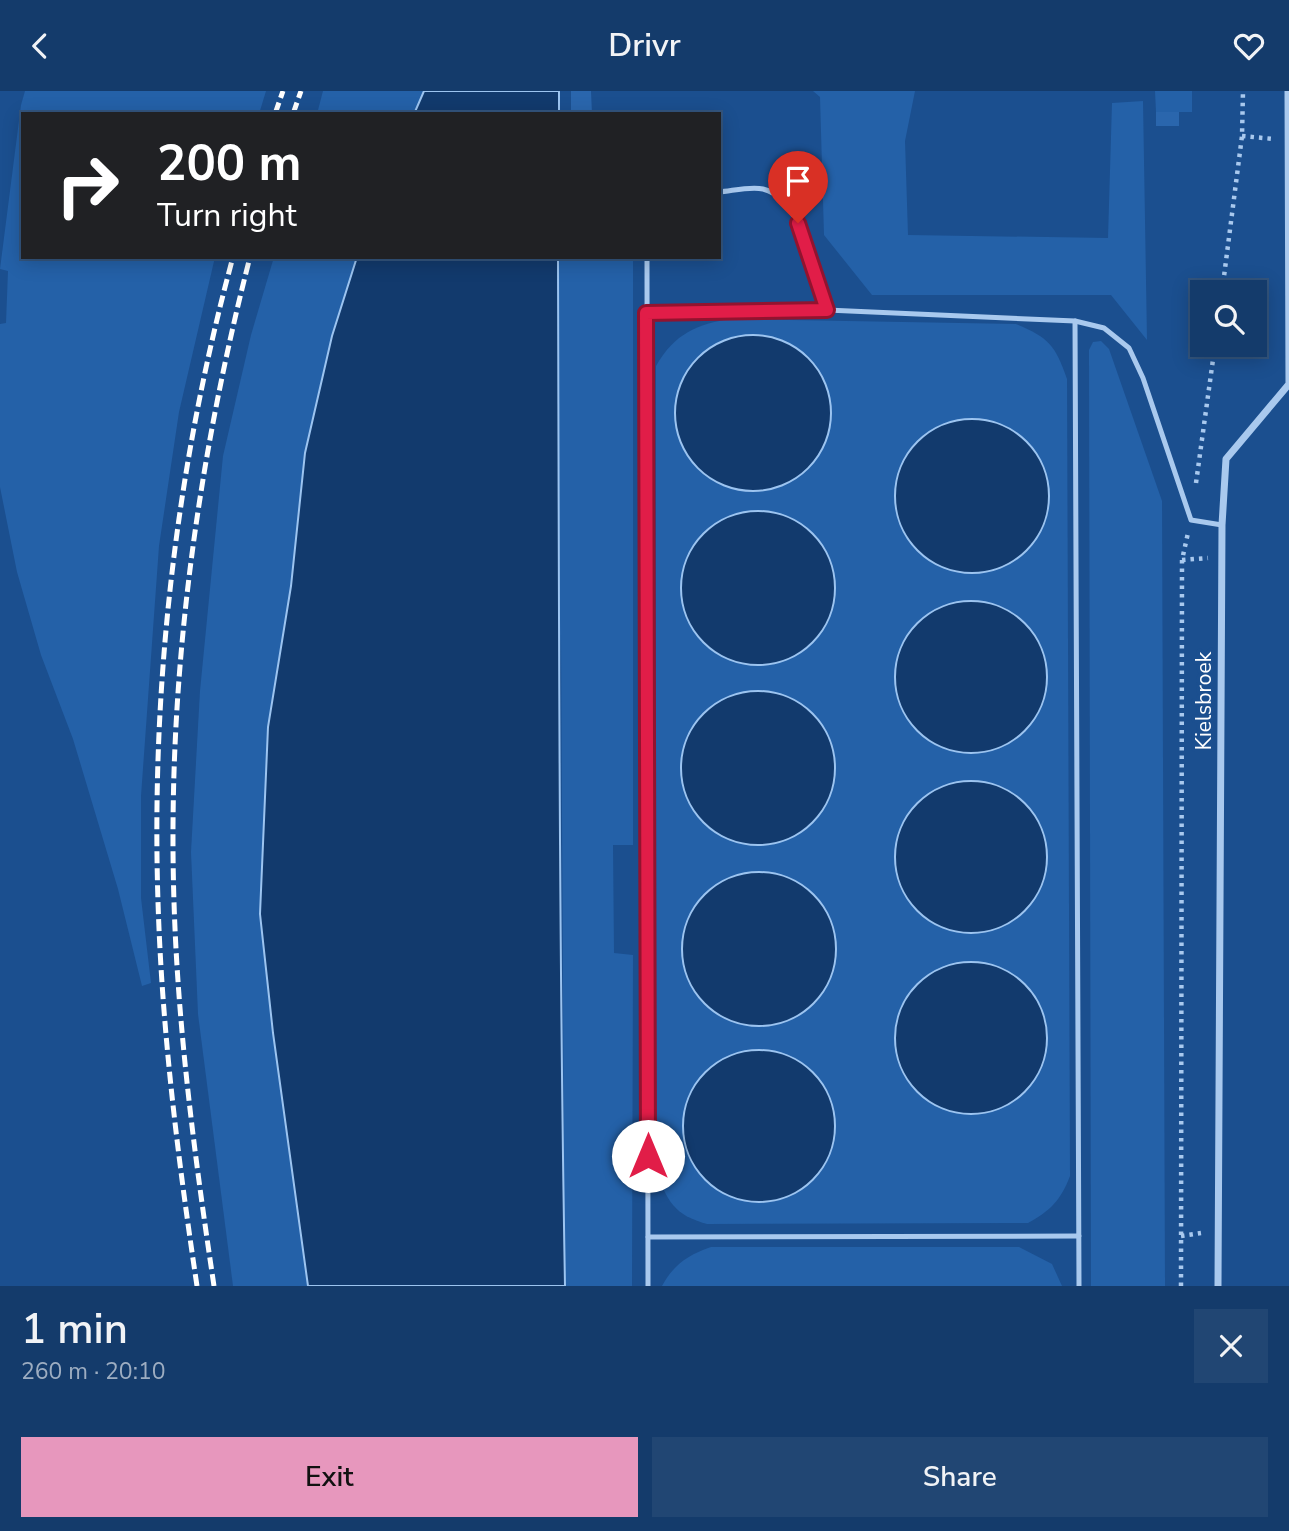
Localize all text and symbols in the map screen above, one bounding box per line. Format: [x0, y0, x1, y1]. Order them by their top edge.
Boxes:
text: Drivr [608, 24, 681, 67]
icon: back [21, 27, 59, 65]
icon: heart [1230, 27, 1268, 65]
text: 200 m [157, 130, 301, 197]
icon: right [42, 140, 133, 231]
pin [768, 151, 828, 223]
icon: arrive [779, 162, 817, 200]
text: Turn right [157, 194, 297, 237]
map controls [1190, 280, 1267, 357]
button: search [1190, 280, 1267, 357]
street label: Kielsbroek [1190, 651, 1218, 750]
position arrow [611, 1119, 685, 1193]
text: 1 min [21, 1301, 128, 1358]
button: close [1194, 1309, 1268, 1383]
text: 260 m · 20:10 [21, 1356, 166, 1387]
button: Exit [21, 1437, 638, 1517]
button: Share [652, 1437, 1268, 1517]

